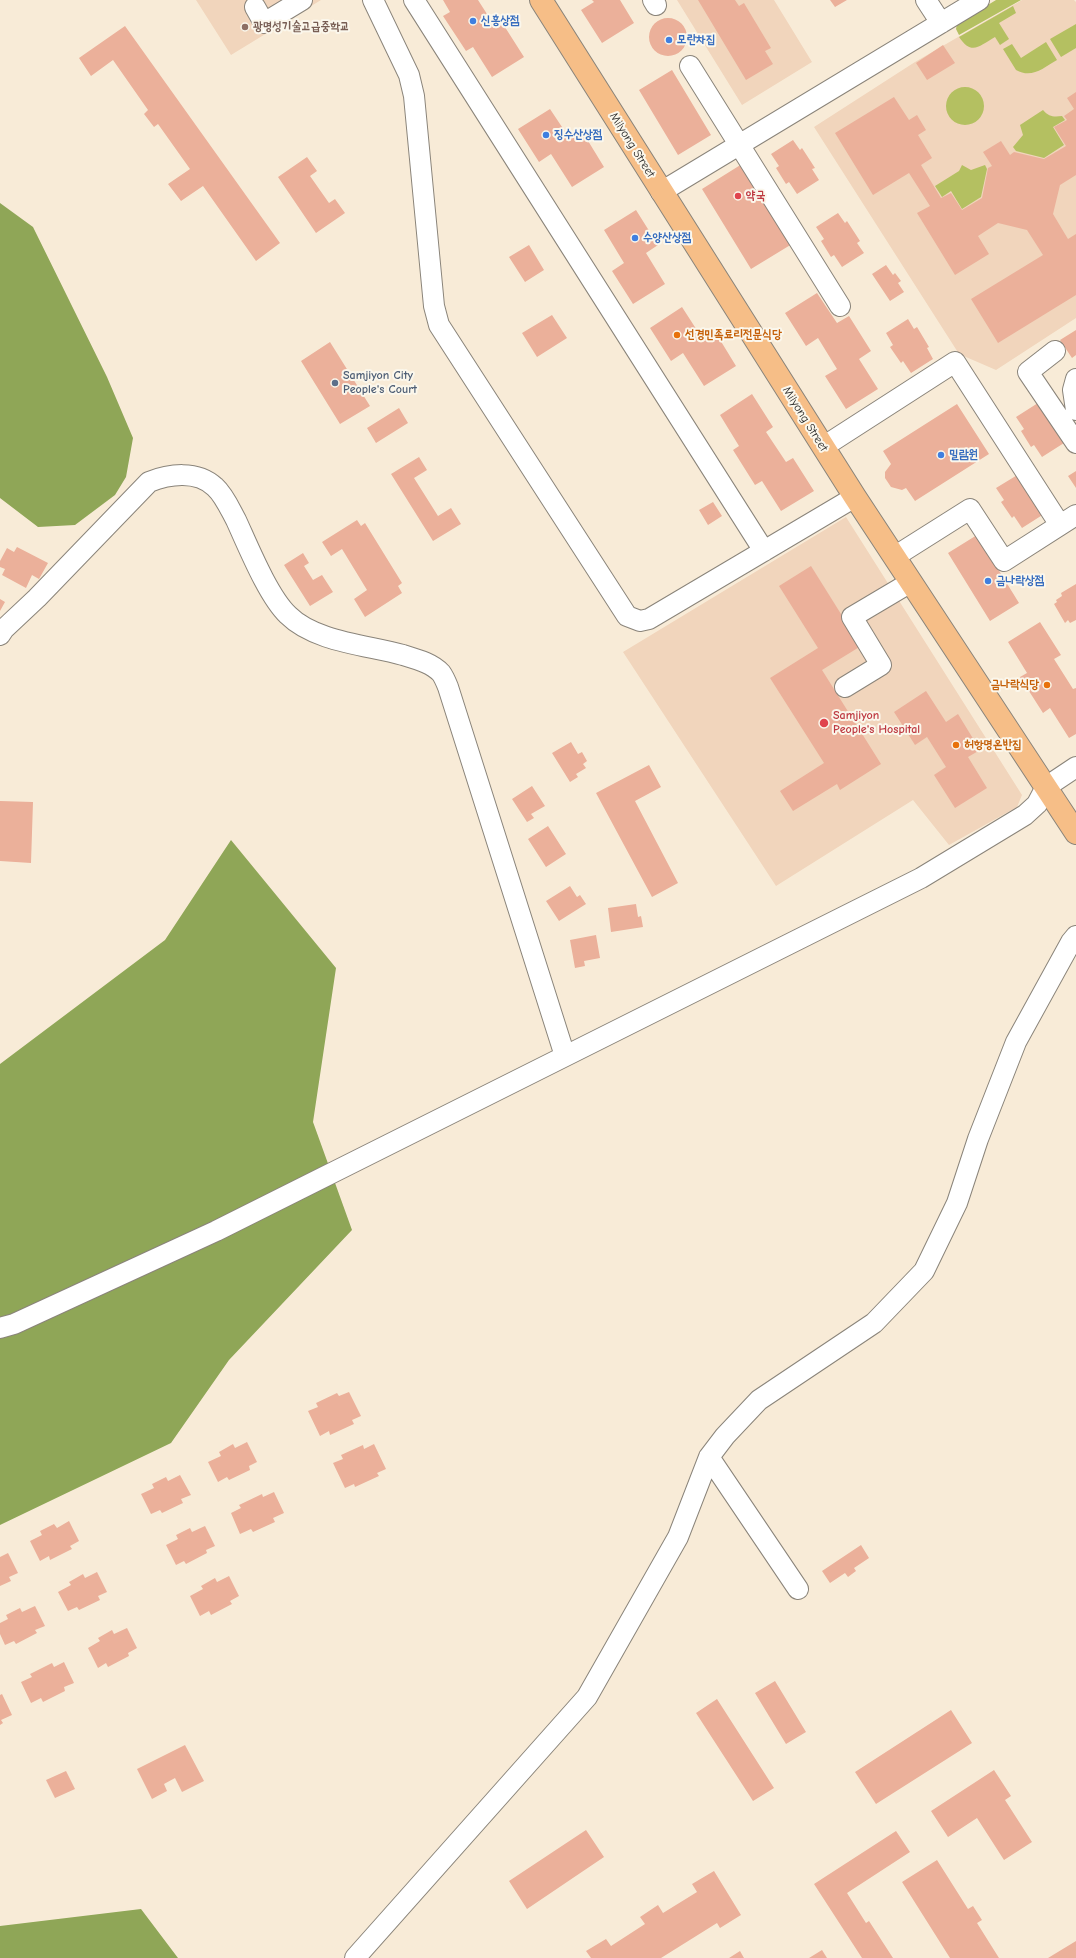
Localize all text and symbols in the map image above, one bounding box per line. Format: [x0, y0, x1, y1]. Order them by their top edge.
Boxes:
place label: 신흥상점 [481, 14, 520, 28]
marker: 신흥상점 [468, 16, 478, 26]
place label: 광명성기술고급중학교 [253, 20, 350, 34]
marker: 광명성기술고급중학교 [240, 22, 250, 32]
place label: 모란차집 [677, 33, 716, 47]
marker: 모란차집 [664, 35, 674, 45]
street label: Milyong Street [606, 110, 658, 180]
place label: 징수산상점 [554, 128, 602, 142]
marker: 징수산상점 [541, 130, 551, 140]
place label: 약국 [746, 189, 765, 203]
marker: 약국 [733, 191, 743, 201]
place label: 수양산상점 [643, 231, 691, 245]
marker: 수양산상점 [630, 233, 640, 243]
place label: 선경민족료리전문식당 [685, 328, 782, 342]
marker: 선경민족료리전문식당 [672, 330, 682, 340]
place label: Samjiyon City People's Court [343, 369, 417, 397]
marker: Samjiyon City People's Court [330, 378, 340, 388]
street label: Milyong Street [779, 384, 831, 454]
place label: 밀람원 [949, 448, 978, 462]
marker: 밀람원 [936, 450, 946, 460]
place label: 금나락상점 [996, 574, 1044, 588]
marker: 금나락상점 [983, 576, 993, 586]
place label: 금나락식당 [991, 678, 1039, 692]
marker: 금나락식당 [1042, 680, 1052, 690]
place label: Samjiyon People's Hospital [833, 709, 920, 737]
marker: Samjiyon People's Hospital [818, 717, 830, 729]
place label: 허항명온반집 [964, 738, 1022, 752]
marker: 허항명온반집 [951, 740, 961, 750]

